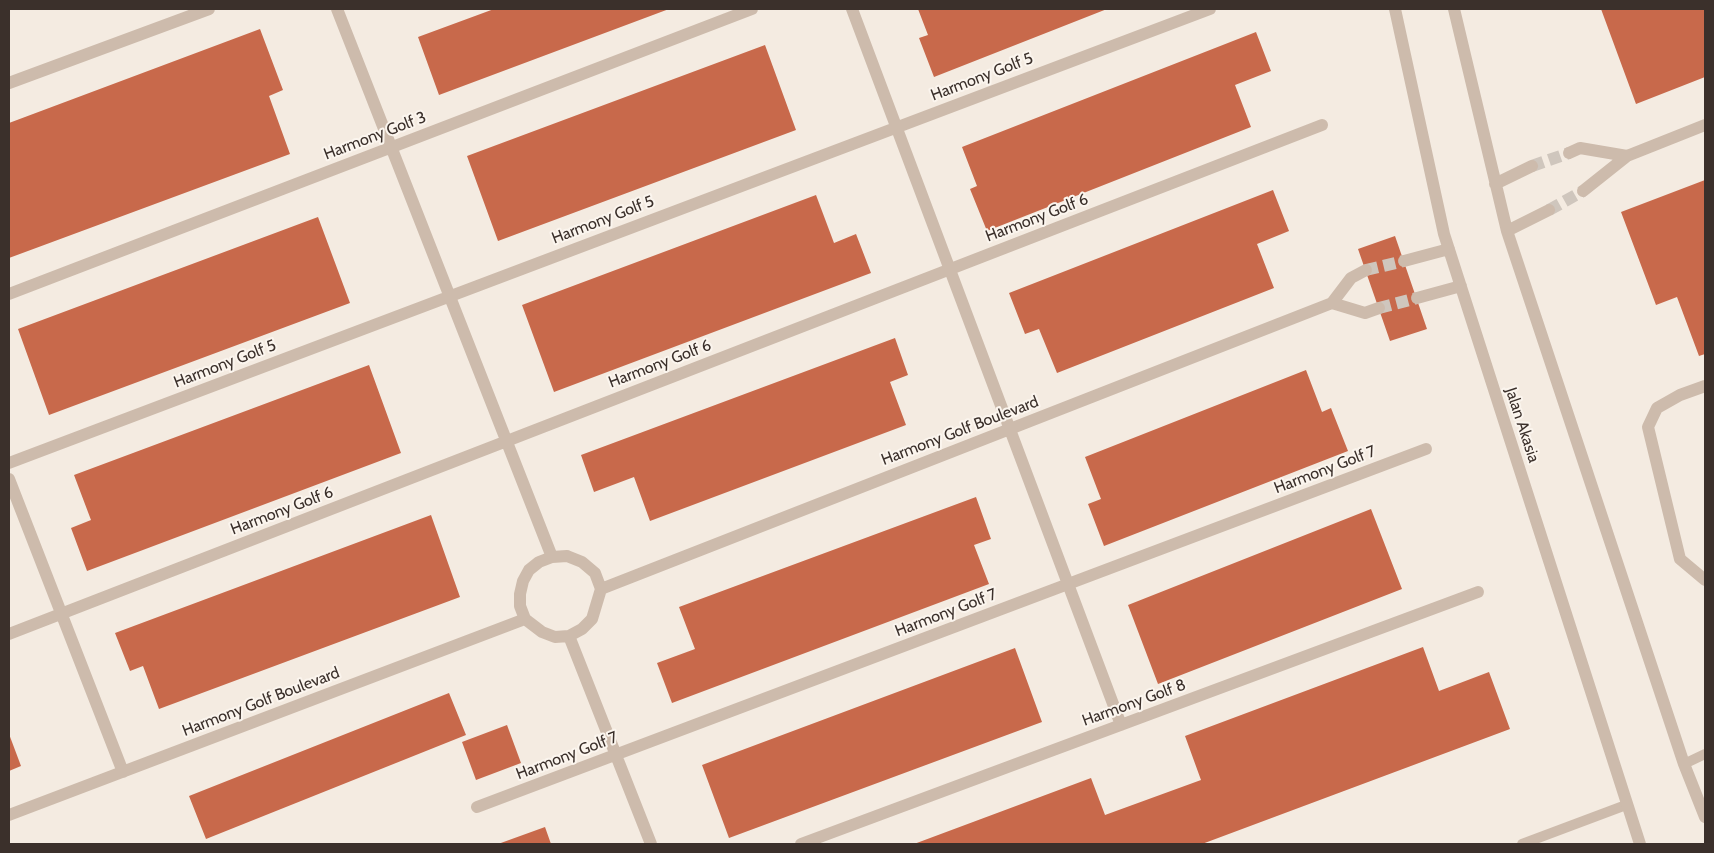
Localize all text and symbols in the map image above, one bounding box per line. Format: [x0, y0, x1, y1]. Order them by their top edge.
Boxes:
street label: Harmony Golf 5 [928, 49, 1036, 105]
street label: Harmony Golf 3 [321, 108, 429, 164]
street label: Harmony Golf 6 [983, 190, 1091, 246]
street label: Harmony Golf 5 [549, 192, 657, 248]
street label: Harmony Golf 5 [171, 336, 279, 392]
street label: Harmony Golf 6 [606, 336, 714, 392]
street label: Jalan Akasia [1501, 385, 1543, 465]
street label: Harmony Golf Boulevard [879, 392, 1041, 470]
street label: Harmony Golf 7 [1271, 442, 1379, 498]
street label: Harmony Golf 6 [228, 483, 336, 539]
street label: Harmony Golf 7 [892, 585, 1000, 641]
street label: Harmony Golf Boulevard [180, 663, 342, 741]
street label: Harmony Golf 8 [1080, 675, 1188, 731]
street label: Harmony Golf 7 [513, 728, 621, 784]

